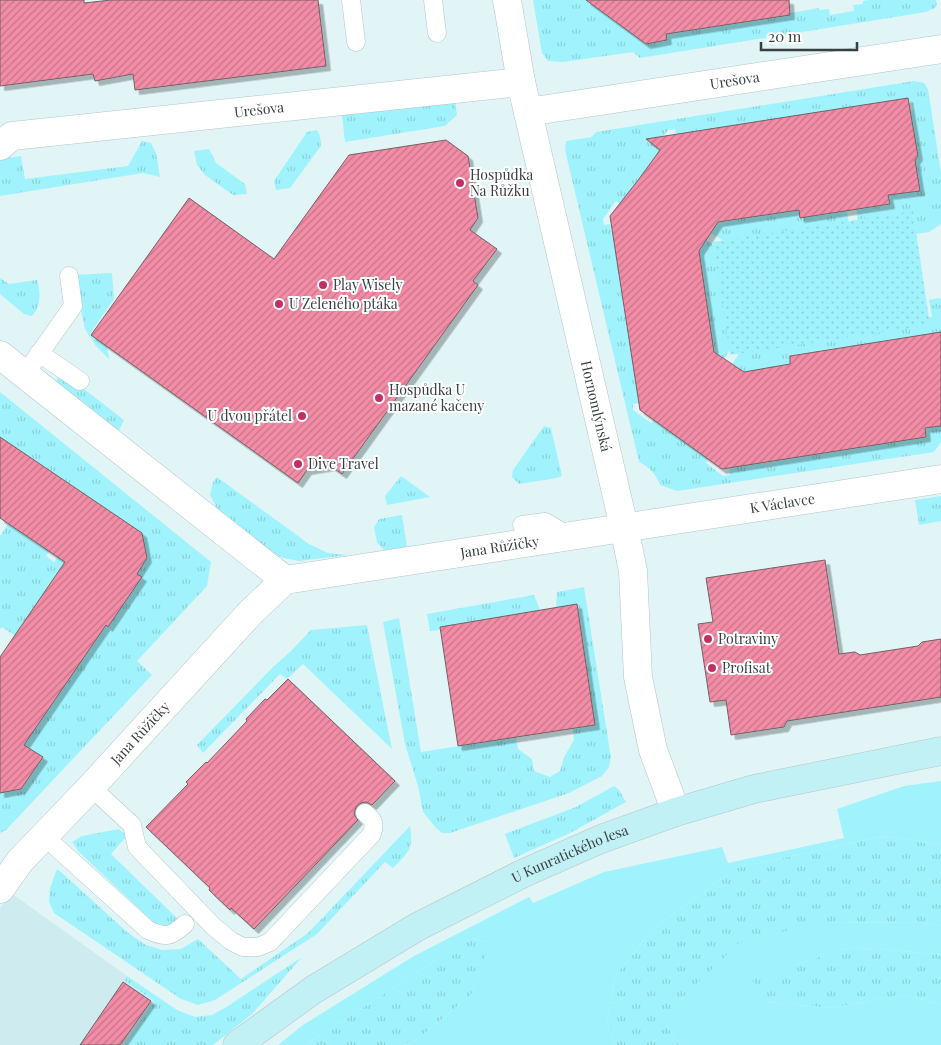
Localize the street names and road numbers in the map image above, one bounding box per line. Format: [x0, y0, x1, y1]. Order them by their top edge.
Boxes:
street label: Urešova [708, 67, 761, 93]
street label: Urešova [233, 97, 285, 121]
street label: Hornomlýnská [577, 359, 616, 454]
street label: K Václavce [748, 489, 816, 517]
street label: Jana Růžičky [458, 531, 540, 562]
street label: Jana Růžičky [105, 697, 174, 769]
street label: U Kunratického lesa [508, 820, 631, 887]

